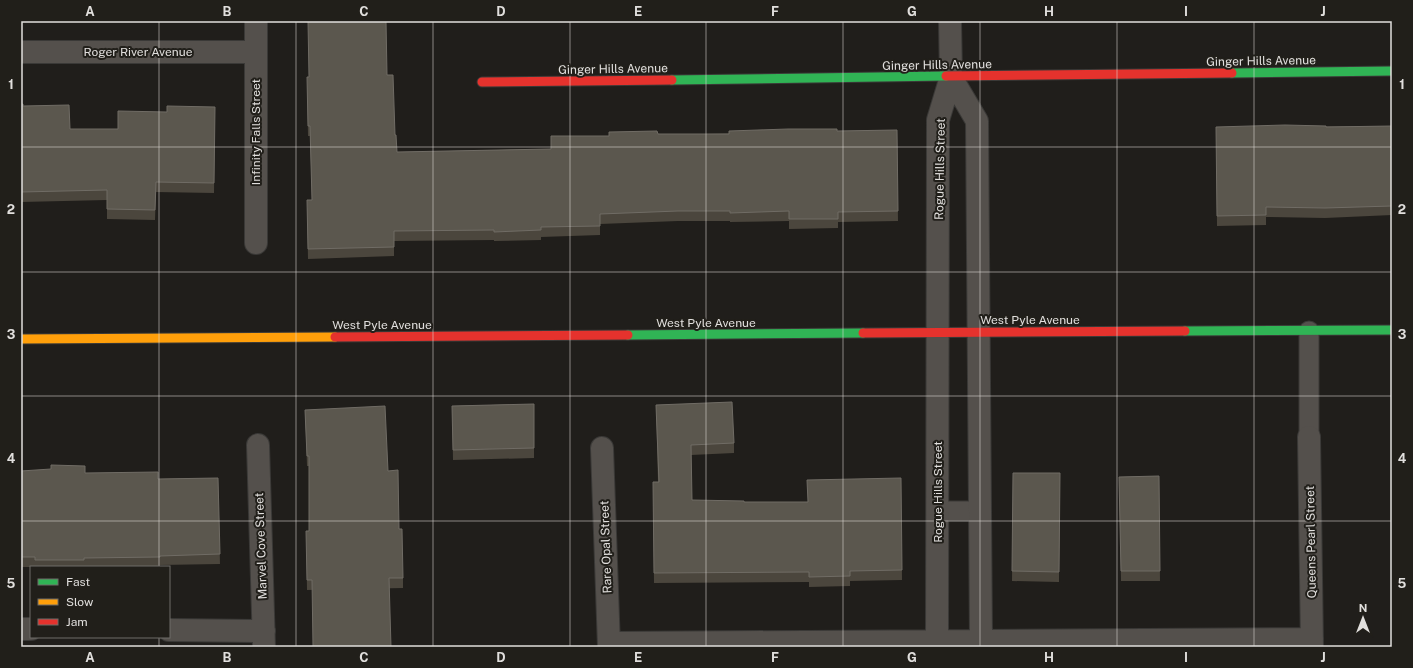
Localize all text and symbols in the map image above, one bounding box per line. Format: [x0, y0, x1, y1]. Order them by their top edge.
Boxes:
text: A [85, 4, 95, 19]
text: B [223, 4, 232, 19]
text: C [359, 4, 369, 19]
text: D [496, 4, 506, 19]
text: E [634, 4, 642, 19]
text: F [771, 4, 779, 19]
text: G [907, 4, 917, 19]
text: H [1044, 4, 1054, 19]
text: I [1184, 4, 1188, 19]
text: J [1320, 4, 1326, 19]
street label: Roger River Avenue [84, 45, 193, 59]
street label: Ginger Hills Avenue [1206, 53, 1316, 69]
street label: Ginger Hills Avenue [882, 57, 992, 73]
street label: Ginger Hills Avenue [558, 61, 668, 77]
text: 1 [8, 77, 14, 92]
text: 1 [1399, 77, 1405, 92]
street label: Infinity Falls Street [249, 79, 263, 185]
street label: Rogue Hills Street [932, 118, 948, 220]
text: 2 [7, 202, 15, 217]
text: 2 [1398, 202, 1406, 217]
street label: West Pyle Avenue [980, 313, 1080, 327]
street label: West Pyle Avenue [656, 316, 756, 330]
street label: West Pyle Avenue [332, 318, 432, 332]
text: 3 [7, 327, 16, 342]
text: 3 [1398, 327, 1407, 342]
street label: Rogue Hills Street [931, 441, 945, 543]
text: 4 [7, 451, 16, 466]
text: 4 [1398, 451, 1407, 466]
street label: Queens Pearl Street [1303, 485, 1319, 598]
street label: Marvel Cove Street [252, 492, 270, 600]
street label: Rare Opal Street [597, 500, 615, 594]
legend [30, 566, 170, 638]
text: Fast [66, 575, 91, 589]
text: 5 [7, 576, 16, 591]
text: 5 [1398, 576, 1407, 591]
text: Slow [66, 595, 94, 609]
north arrow [1343, 598, 1383, 638]
text: N [1359, 602, 1367, 614]
text: Jam [66, 615, 88, 629]
text: A [85, 650, 95, 665]
text: B [223, 650, 232, 665]
text: C [359, 650, 369, 665]
text: D [496, 650, 506, 665]
text: E [634, 650, 642, 665]
text: F [771, 650, 779, 665]
text: G [907, 650, 917, 665]
text: H [1044, 650, 1054, 665]
text: I [1184, 650, 1188, 665]
text: J [1320, 650, 1326, 665]

